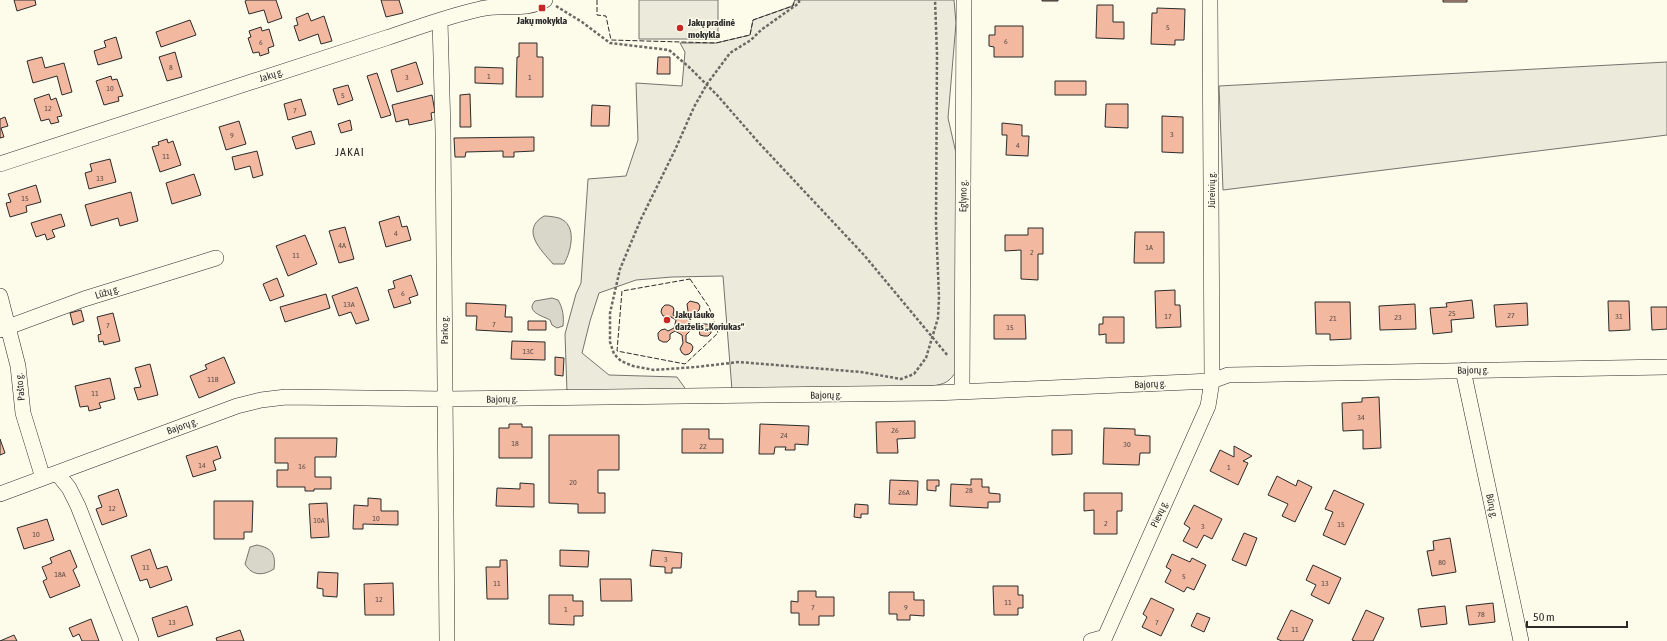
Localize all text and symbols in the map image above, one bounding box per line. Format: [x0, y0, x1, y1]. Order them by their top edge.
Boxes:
marker: Jakų mokykla [537, 3, 547, 13]
place label: Jakų mokykla [516, 15, 568, 26]
place label: Jakų pradinė mokykla [687, 17, 735, 40]
marker: Jakų pradinė mokykla [675, 23, 685, 33]
house number: 5 [1166, 23, 1170, 32]
house number: 6 [1004, 37, 1008, 46]
house number: 6 [259, 38, 263, 47]
house number: 8 [169, 63, 173, 72]
street label: Jakų g. [258, 66, 285, 84]
house number: 1 [487, 72, 491, 81]
house number: 3 [405, 73, 409, 82]
house number: 1 [528, 73, 532, 82]
house number: 10 [106, 84, 114, 93]
house number: 5 [341, 91, 345, 100]
house number: 12 [44, 104, 52, 113]
house number: 7 [293, 106, 297, 115]
house number: 3 [1170, 130, 1174, 139]
house number: 9 [230, 131, 234, 140]
house number: 4 [1016, 141, 1020, 150]
district label: JAKAI [335, 145, 365, 159]
house number: 11 [162, 152, 170, 161]
street label: Jūreivių g. [1206, 172, 1217, 208]
house number: 13 [96, 174, 104, 183]
street label: Eglyno g. [957, 180, 969, 212]
house number: 15 [21, 194, 29, 203]
house number: 4 [394, 229, 398, 238]
house number: 4A [338, 241, 346, 250]
house number: 1A [1145, 243, 1153, 252]
house number: 2 [1030, 248, 1034, 257]
house number: 11 [292, 251, 300, 260]
street label: Lūžų g. [94, 283, 121, 301]
house number: 6 [401, 289, 405, 298]
house number: 13A [343, 300, 355, 309]
place label: Jakų lauko darželis „Koriukas“ [674, 309, 745, 332]
house number: 25 [1448, 309, 1456, 318]
house number: 27 [1507, 311, 1515, 320]
house number: 17 [1164, 312, 1172, 321]
house number: 31 [1615, 312, 1623, 321]
house number: 23 [1394, 313, 1402, 322]
house number: 21 [1329, 314, 1337, 323]
street label: Parko g. [439, 315, 450, 344]
marker: Jakų lauko darželis „Koriukas“ [662, 315, 672, 325]
house number: 7 [492, 320, 496, 329]
house number: 7 [106, 321, 110, 330]
house number: 15 [1006, 323, 1014, 332]
house number: 13C [522, 347, 534, 356]
street label: Bajorų g. [1457, 364, 1489, 376]
street label: Pašto g. [13, 372, 27, 401]
house number: 11B [207, 375, 219, 384]
street label: Bajorų g. [1134, 378, 1166, 390]
house number: 11 [91, 389, 99, 398]
street label: Bajorų g. [810, 389, 842, 401]
street label: Bajorų g. [486, 393, 518, 405]
house number: 34 [1357, 413, 1365, 422]
street label: Bajorų g. [165, 415, 199, 437]
house number: 26 [891, 426, 899, 435]
house number: 24 [780, 431, 788, 440]
house number: 18 [511, 439, 519, 448]
house number: 30 [1123, 440, 1131, 449]
house number: 22 [699, 442, 707, 451]
house number: 14 [198, 461, 206, 470]
house number: 16 [298, 462, 306, 471]
house number: 1 [1227, 463, 1231, 472]
house number: 20 [569, 478, 577, 487]
house number: 28 [965, 486, 973, 495]
house number: 26A [898, 488, 910, 497]
street label: Būrų g. [1484, 493, 1500, 519]
street label: Pievų g. [1148, 499, 1170, 529]
house number: 12 [108, 504, 116, 513]
house number: 10 [372, 514, 380, 523]
house number: 10A [313, 516, 325, 525]
house number: 2 [1104, 519, 1108, 528]
house number: 15 [1337, 520, 1345, 529]
house number: 3 [1201, 522, 1205, 531]
house number: 10 [32, 530, 40, 539]
house number: 3 [664, 555, 668, 564]
house number: 80 [1438, 558, 1446, 567]
house number: 11 [142, 563, 150, 572]
house number: 18A [54, 570, 66, 579]
house number: 5 [1182, 572, 1186, 581]
house number: 11 [493, 579, 501, 588]
house number: 13 [1321, 579, 1329, 588]
house number: 12 [375, 595, 383, 604]
house number: 11 [1004, 598, 1012, 607]
house number: 7 [811, 603, 815, 612]
house number: 9 [904, 603, 908, 612]
scale bar [1527, 603, 1627, 629]
house number: 1 [564, 605, 568, 614]
house number: 78 [1477, 610, 1485, 619]
text: 50 m [1533, 610, 1555, 624]
house number: 13 [168, 618, 176, 627]
house number: 7 [1155, 618, 1159, 627]
house number: 11 [1291, 625, 1299, 634]

